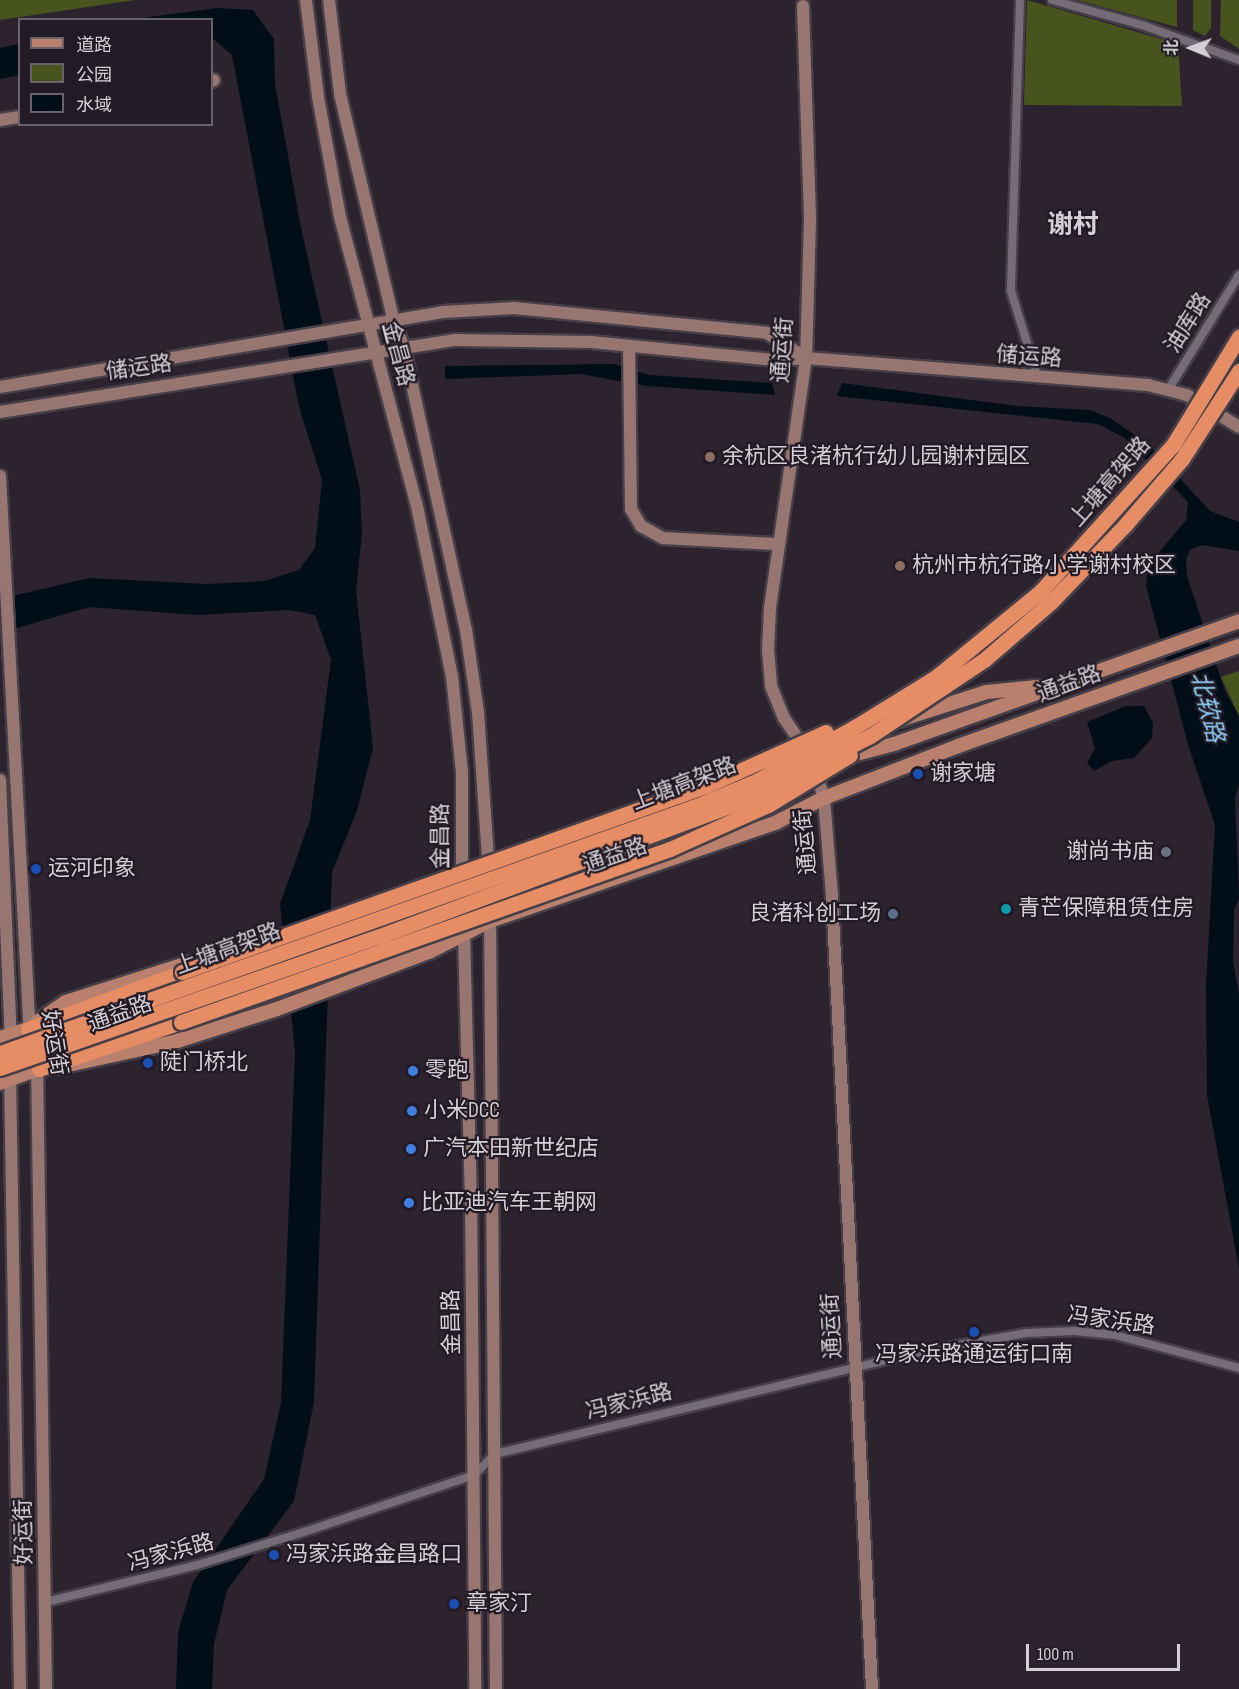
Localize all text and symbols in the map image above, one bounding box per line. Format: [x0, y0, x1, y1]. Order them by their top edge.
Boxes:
legend [18, 18, 213, 126]
north arrow [1161, 18, 1221, 78]
text: 道路 [76, 35, 112, 56]
text: 北 [1163, 40, 1182, 56]
text: 公园 [76, 65, 112, 86]
text: 水域 [76, 95, 112, 116]
district label: 谢村 [1047, 210, 1099, 242]
street label: 油库路 [1159, 288, 1217, 358]
street label: 通运街 [768, 316, 798, 384]
street label: 金昌路 [377, 319, 419, 389]
street label: 储运路 [995, 342, 1063, 372]
street label: 储运路 [104, 350, 174, 386]
street label: 上塘高架路 [1064, 432, 1156, 532]
place label: 余杭区良渚杭行幼儿园谢村园区 [722, 444, 1030, 470]
marker: 余杭区良渚杭行幼儿园谢村园区 [703, 450, 717, 464]
place label: 杭州市杭行路小学谢村校区 [912, 553, 1176, 579]
marker: 杭州市杭行路小学谢村校区 [893, 559, 907, 573]
street label: 通益路 [1033, 660, 1105, 708]
water label: 北软路 [1184, 669, 1230, 745]
street label: 上塘高架路 [628, 752, 740, 816]
place label: 谢家塘 [930, 761, 996, 787]
marker: 谢家塘 [911, 767, 925, 781]
street label: 金昌路 [428, 803, 454, 869]
street label: 通运街 [790, 808, 822, 876]
street label: 通益路 [580, 833, 650, 879]
place label: 谢尚书庙 [1066, 839, 1154, 865]
marker: 谢尚书庙 [1159, 845, 1173, 859]
place label: 运河印象 [48, 856, 136, 882]
marker: 运河印象 [29, 862, 43, 876]
place label: 青芒保障租赁住房 [1018, 896, 1194, 922]
place label: 良渚科创工场 [749, 901, 881, 927]
marker: 青芒保障租赁住房 [999, 902, 1013, 916]
marker: 良渚科创工场 [886, 907, 900, 921]
street label: 上塘高架路 [172, 918, 284, 980]
street label: 通益路 [84, 990, 156, 1038]
street label: 好运街 [36, 1008, 72, 1078]
place label: 陡门桥北 [160, 1050, 248, 1076]
marker: 陡门桥北 [141, 1056, 155, 1070]
place label: 零跑 [425, 1058, 469, 1084]
marker: 零跑 [406, 1064, 420, 1078]
place label: 小米DCC [424, 1098, 500, 1124]
marker: 小米DCC [405, 1104, 419, 1118]
place label: 广汽本田新世纪店 [423, 1136, 599, 1162]
marker: 广汽本田新世纪店 [404, 1142, 418, 1156]
place label: 比亚迪汽车王朝网 [421, 1190, 597, 1216]
marker: 比亚迪汽车王朝网 [402, 1196, 416, 1210]
street label: 金昌路 [438, 1289, 466, 1355]
street label: 通运街 [817, 1292, 847, 1360]
street label: 冯家浜路 [1066, 1302, 1156, 1340]
marker: 冯家浜路通运街口南 [967, 1325, 981, 1339]
place label: 冯家浜路通运街口南 [875, 1342, 1073, 1368]
street label: 冯家浜路 [583, 1379, 675, 1425]
street label: 好运街 [10, 1499, 38, 1565]
street label: 冯家浜路 [125, 1529, 217, 1577]
place label: 冯家浜路金昌路口 [286, 1542, 462, 1568]
marker: 冯家浜路金昌路口 [267, 1548, 281, 1562]
place label: 章家汀 [466, 1591, 532, 1617]
marker: 章家汀 [447, 1597, 461, 1611]
scale bar [1029, 1632, 1184, 1670]
text: 100 m [1037, 1644, 1074, 1665]

